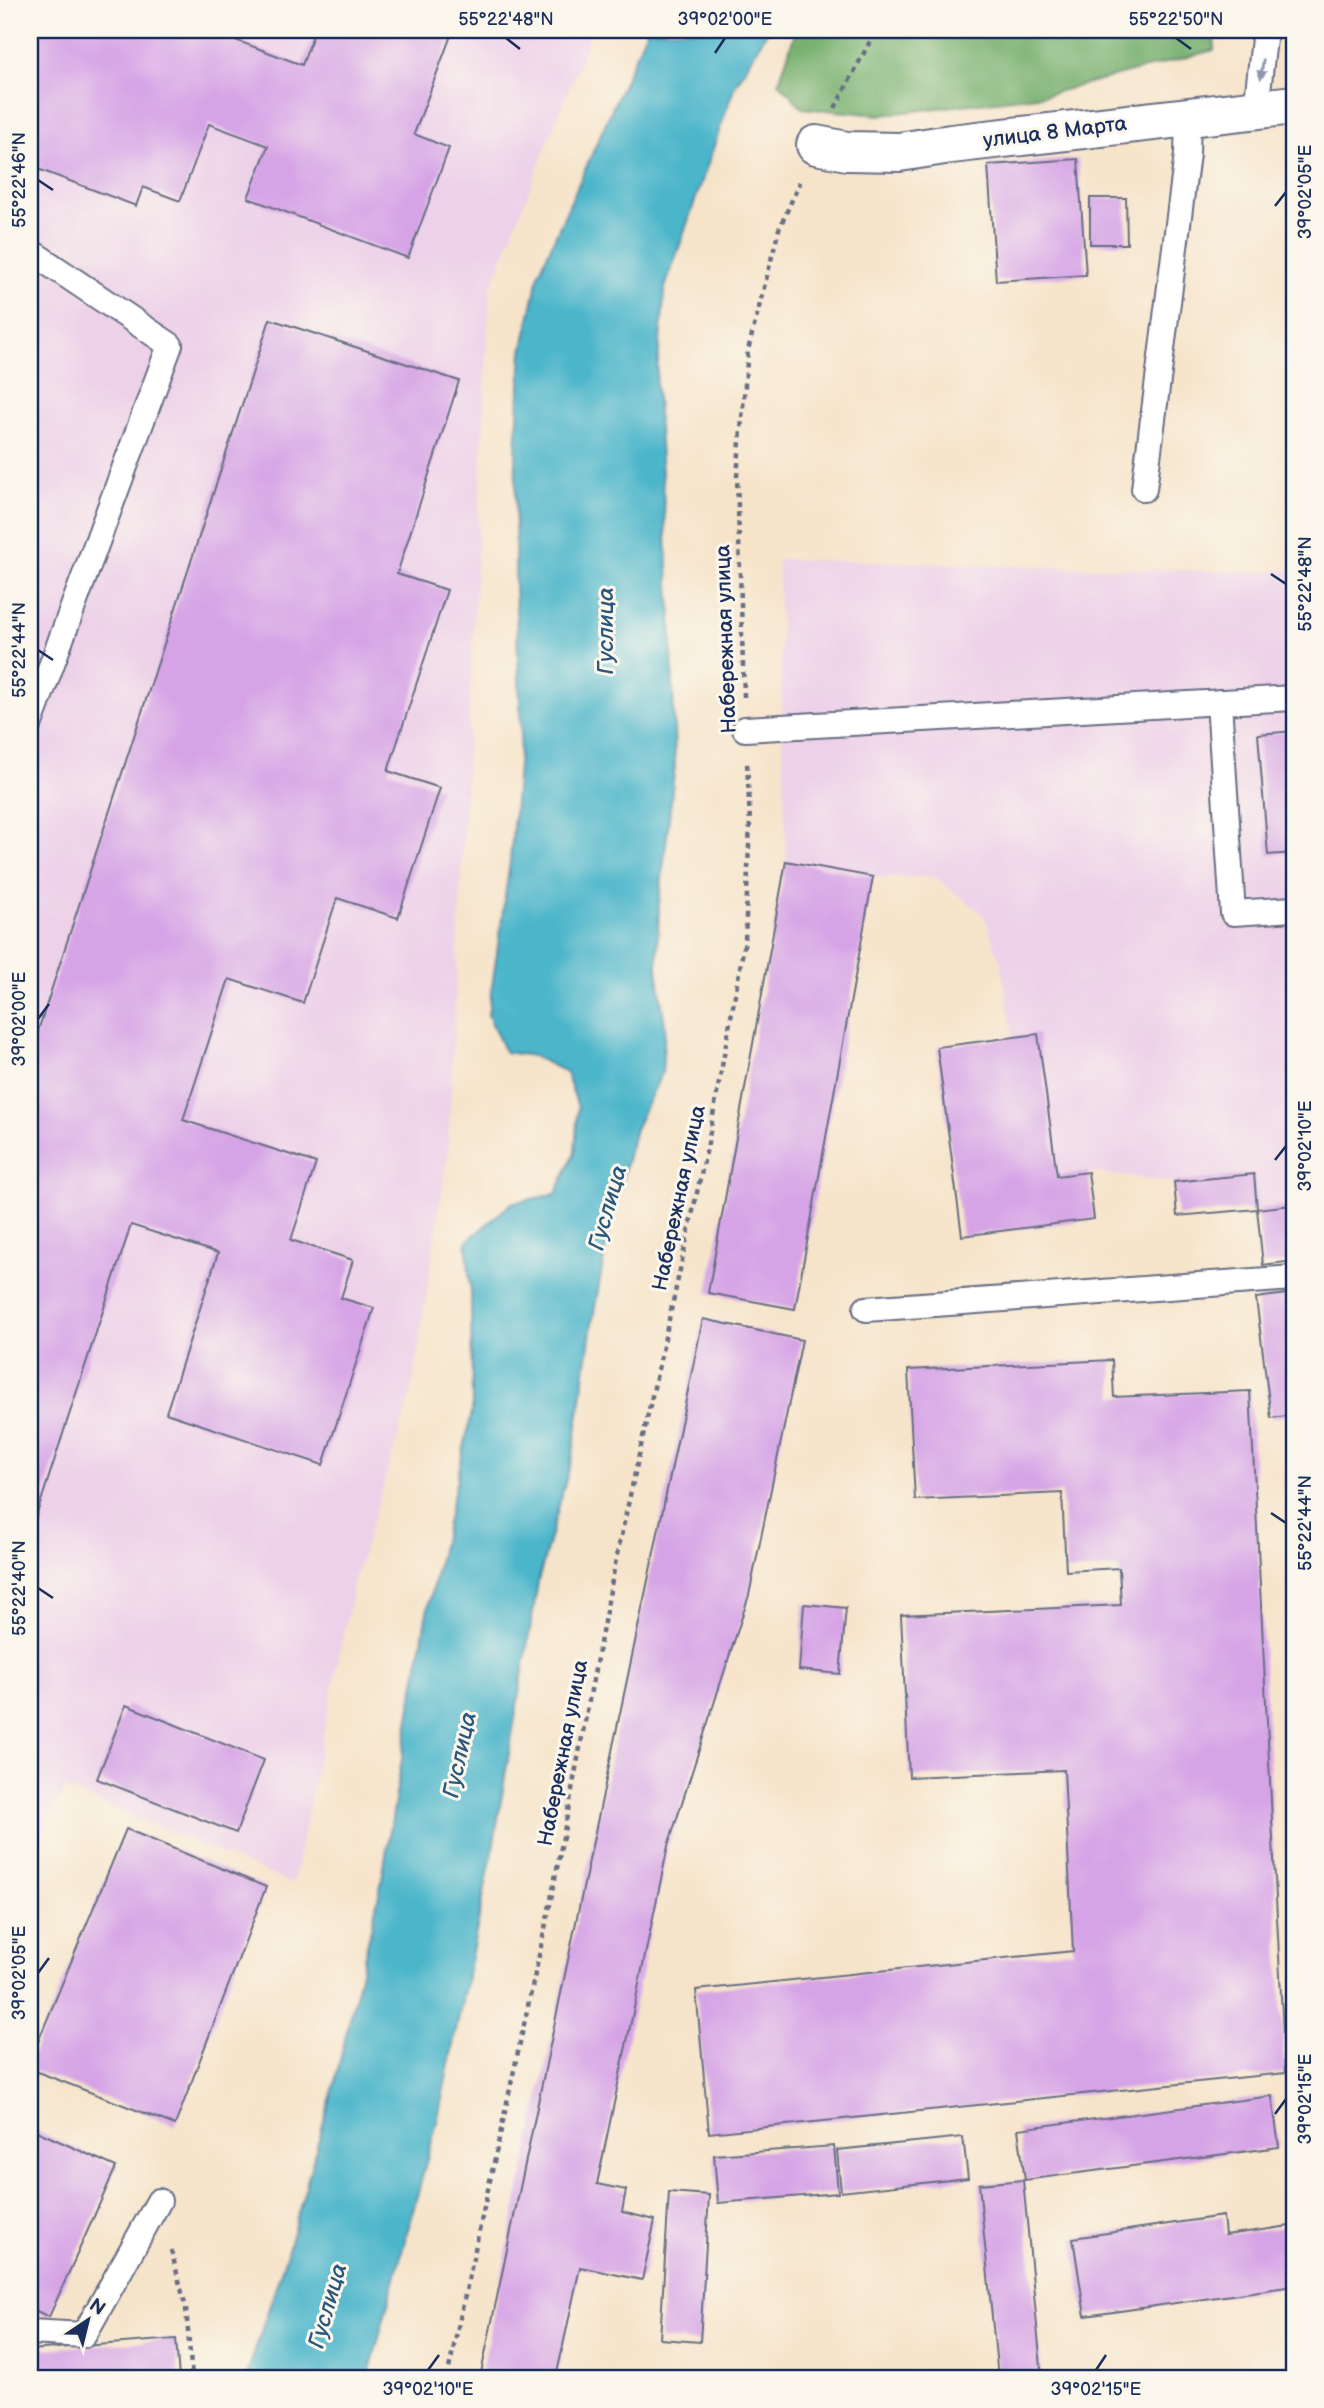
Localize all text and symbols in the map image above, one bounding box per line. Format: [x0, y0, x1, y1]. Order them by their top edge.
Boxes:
text: 55°22'48"N [458, 9, 554, 30]
text: 39°02'00"E [678, 9, 773, 30]
text: 55°22'50"N [1128, 9, 1224, 30]
one-way arrow [1256, 58, 1267, 80]
street label: улица 8 Марта [982, 111, 1129, 153]
text: 55°22'46"N [9, 132, 30, 228]
text: 39°02'05"E [1295, 145, 1316, 239]
text: 55°22'48"N [1295, 536, 1316, 632]
street label: Набережная улица [710, 543, 742, 734]
water label: Гуслица [592, 587, 620, 675]
text: 55°22'44"N [9, 602, 30, 698]
text: 39°02'00"E [9, 971, 30, 1066]
text: 39°02'10"E [1295, 1100, 1316, 1192]
street label: Набережная улица [647, 1102, 711, 1293]
water label: Гуслица [582, 1162, 634, 1254]
text: 55°22'44"N [1295, 1475, 1316, 1571]
text: 55°22'40"N [9, 1540, 30, 1636]
street label: Набережная улица [533, 1657, 593, 1848]
water label: Гуслица [437, 1709, 483, 1801]
text: 39°02'05"E [9, 1926, 30, 2020]
text: 39°02'15"E [1295, 2053, 1316, 2144]
water label: Гуслица [302, 2260, 354, 2352]
north arrow [52, 2286, 122, 2356]
text: N [84, 2294, 109, 2321]
text: 39°02'10"E [382, 2379, 474, 2400]
text: 39°02'15"E [1051, 2379, 1142, 2400]

